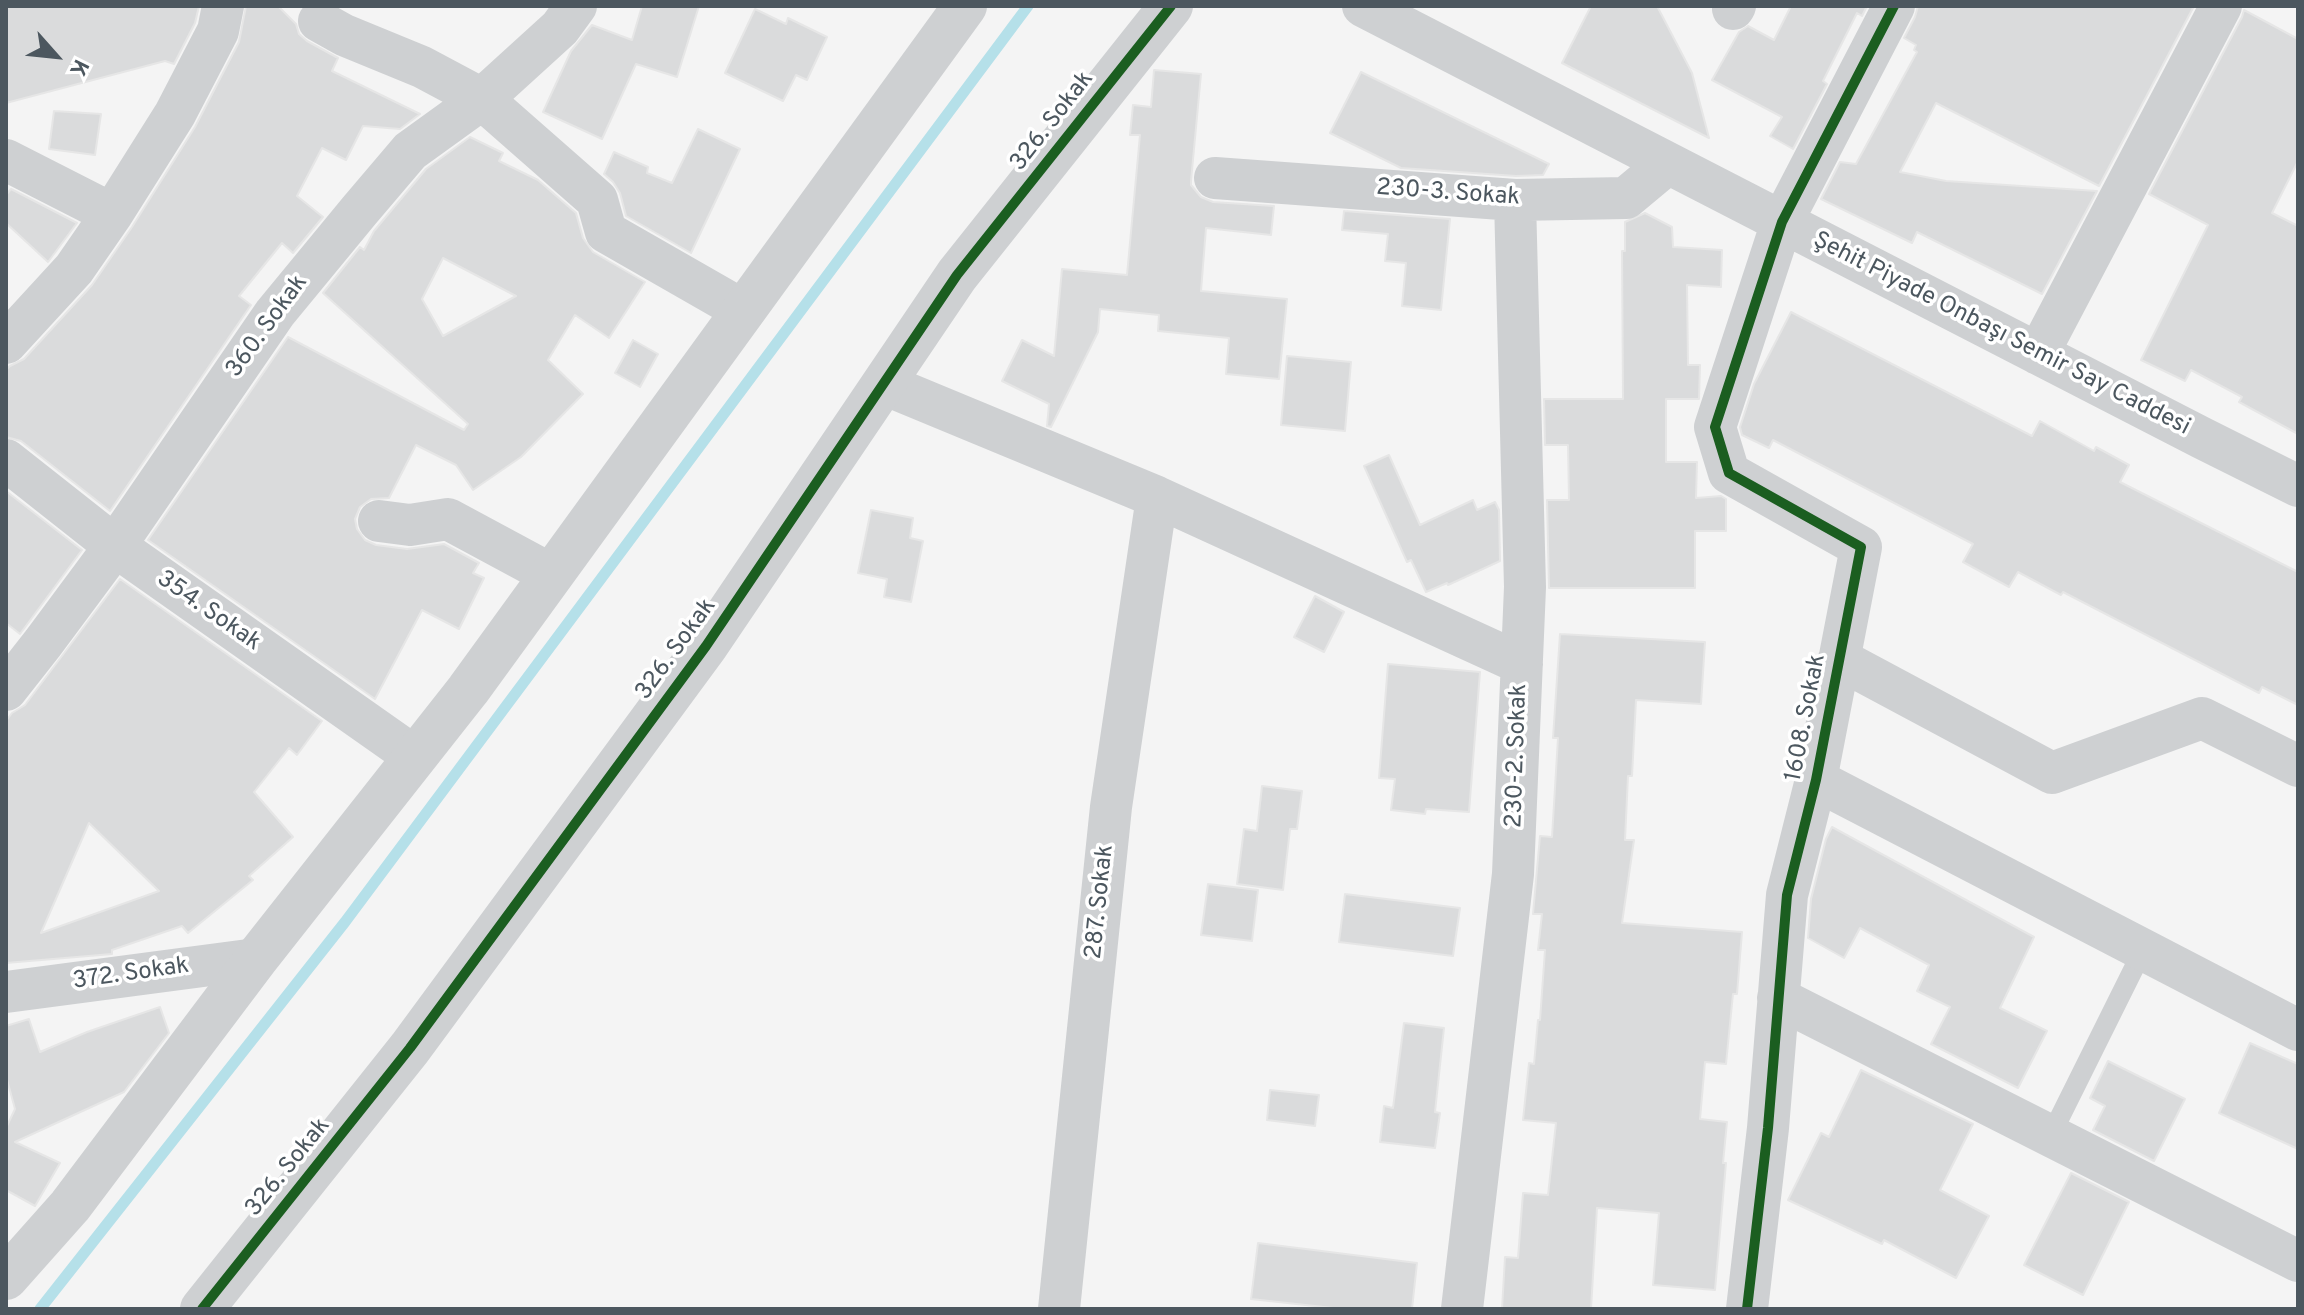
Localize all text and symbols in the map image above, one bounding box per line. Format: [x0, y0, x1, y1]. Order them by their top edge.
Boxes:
north arrow [16, 16, 96, 96]
text: K [62, 54, 93, 80]
street label: 326. Sokak [1005, 66, 1101, 178]
street label: 230-3. Sokak [1375, 175, 1521, 213]
street label: Şehit Piyade Onbaşı Semir Say Caddesi [1808, 227, 2194, 443]
street label: 360. Sokak [221, 270, 315, 384]
street label: 354. Sokak [150, 566, 266, 658]
street label: 326. Sokak [630, 593, 724, 707]
street label: 1608. Sokak [1781, 652, 1833, 784]
street label: 230-2. Sokak [1501, 683, 1535, 829]
street label: 287. Sokak [1081, 843, 1121, 961]
street label: 372. Sokak [71, 953, 191, 997]
street label: 326. Sokak [240, 1113, 338, 1223]

